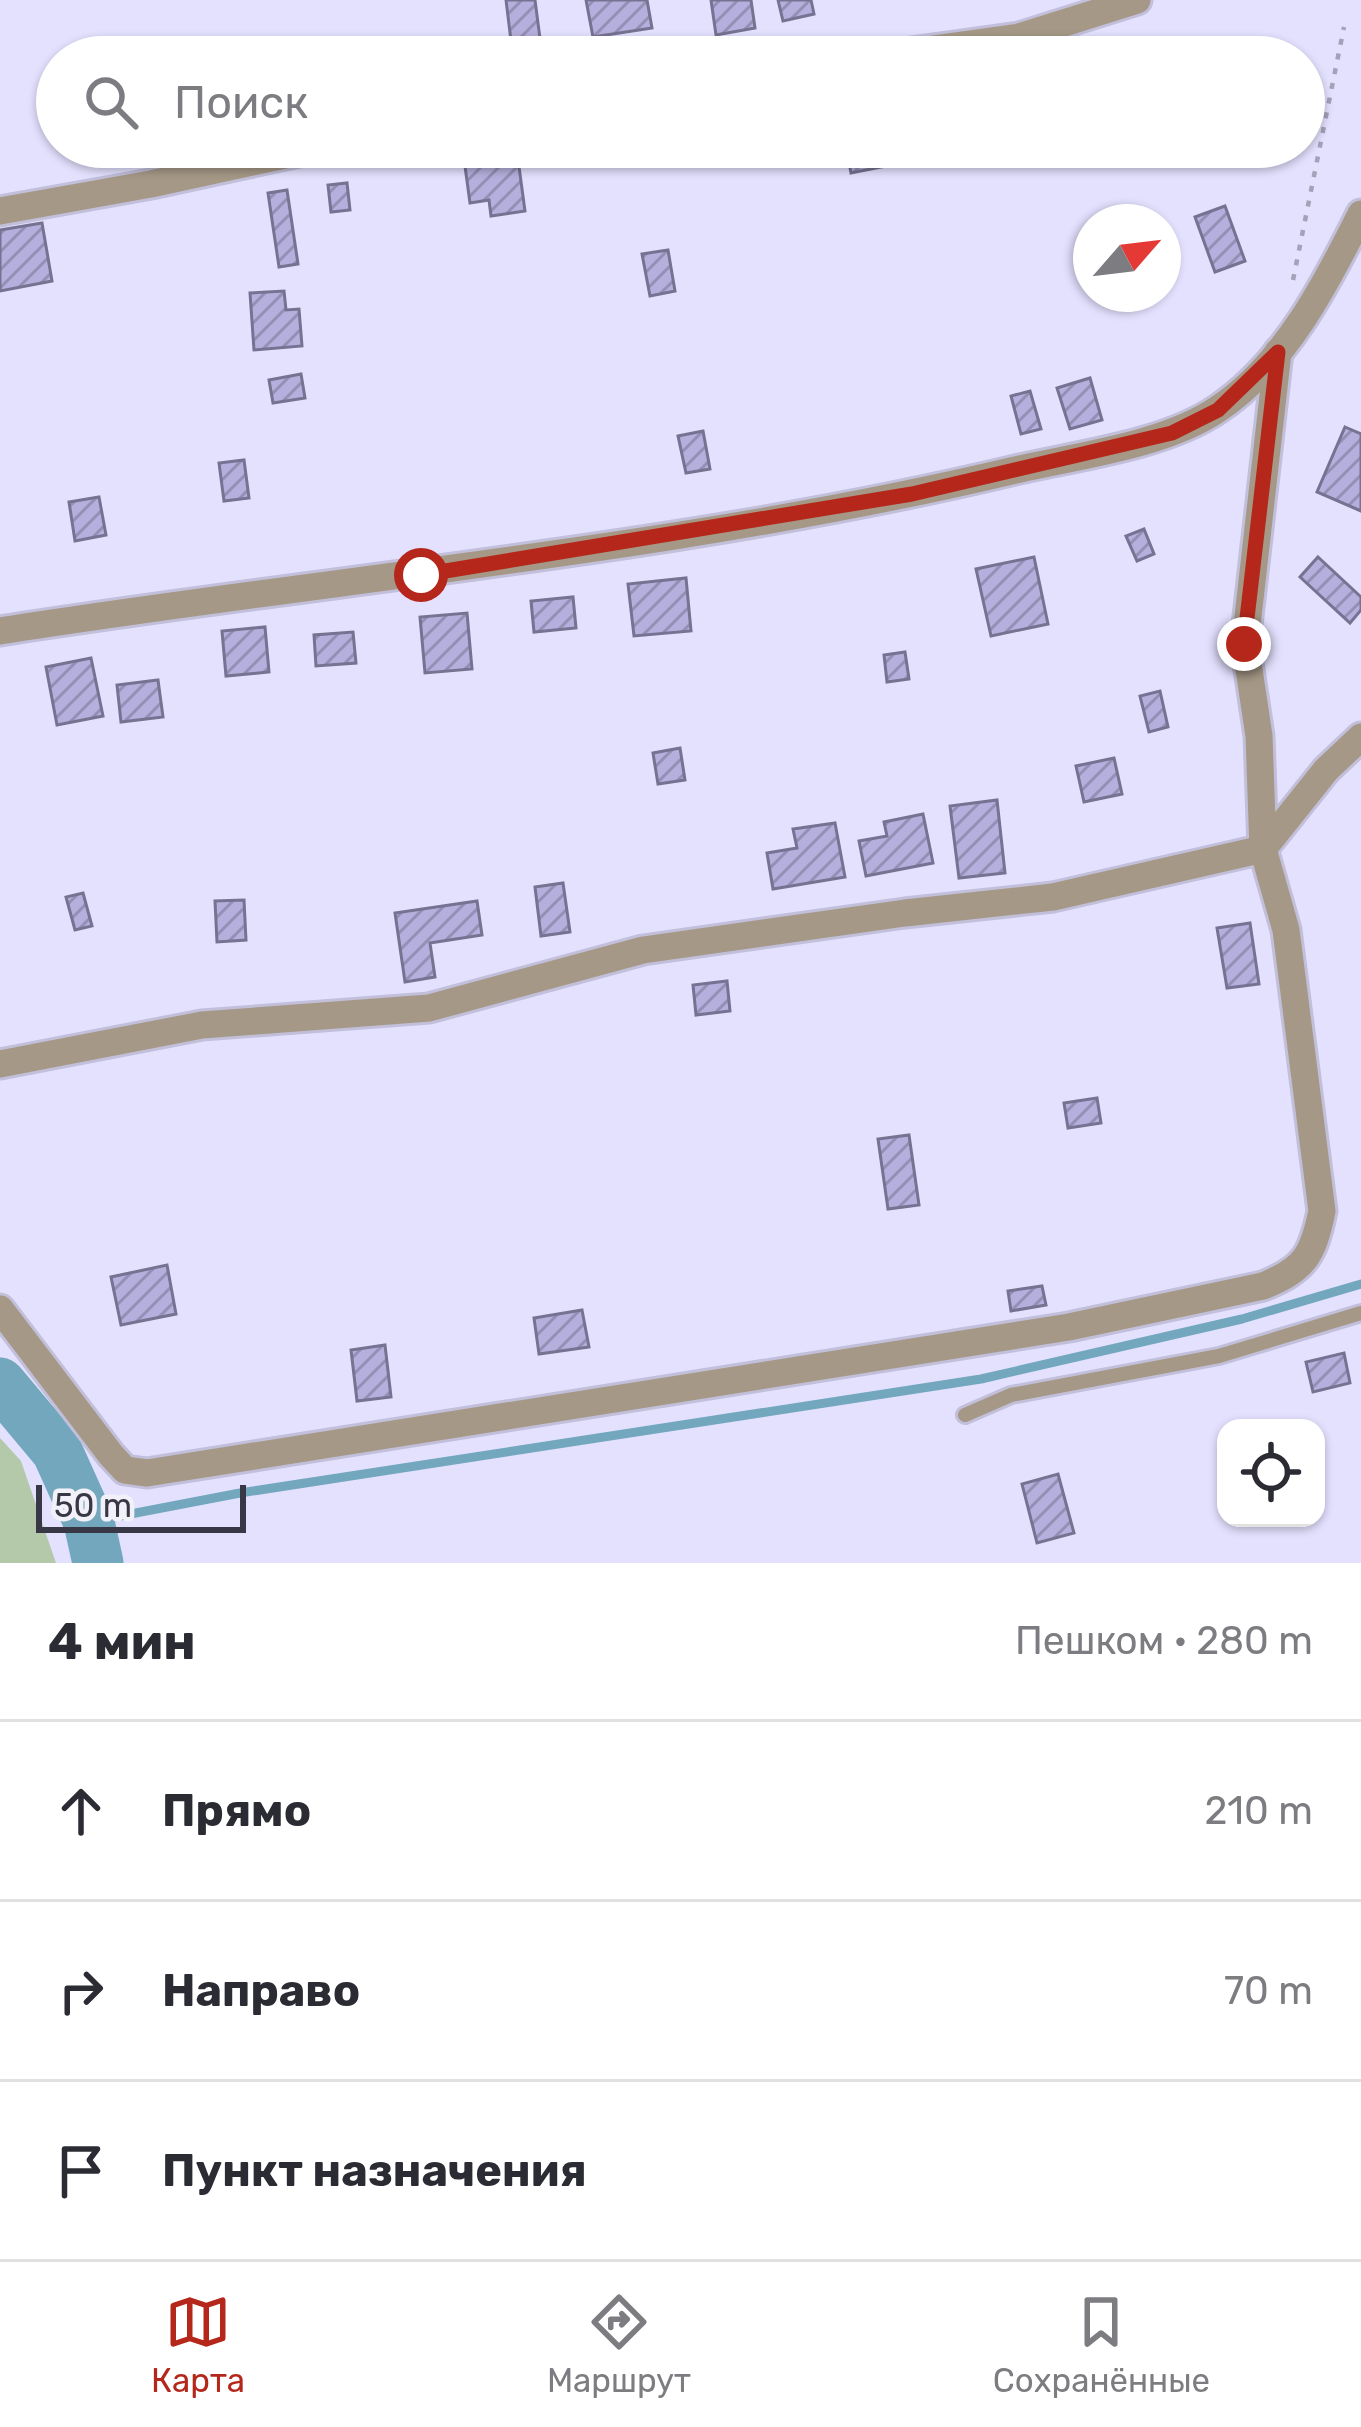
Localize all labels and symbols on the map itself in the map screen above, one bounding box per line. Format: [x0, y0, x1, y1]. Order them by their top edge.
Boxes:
north arrow [1073, 204, 1181, 312]
route start [394, 548, 448, 602]
route end [1217, 617, 1271, 671]
scale bar [36, 1479, 246, 1532]

